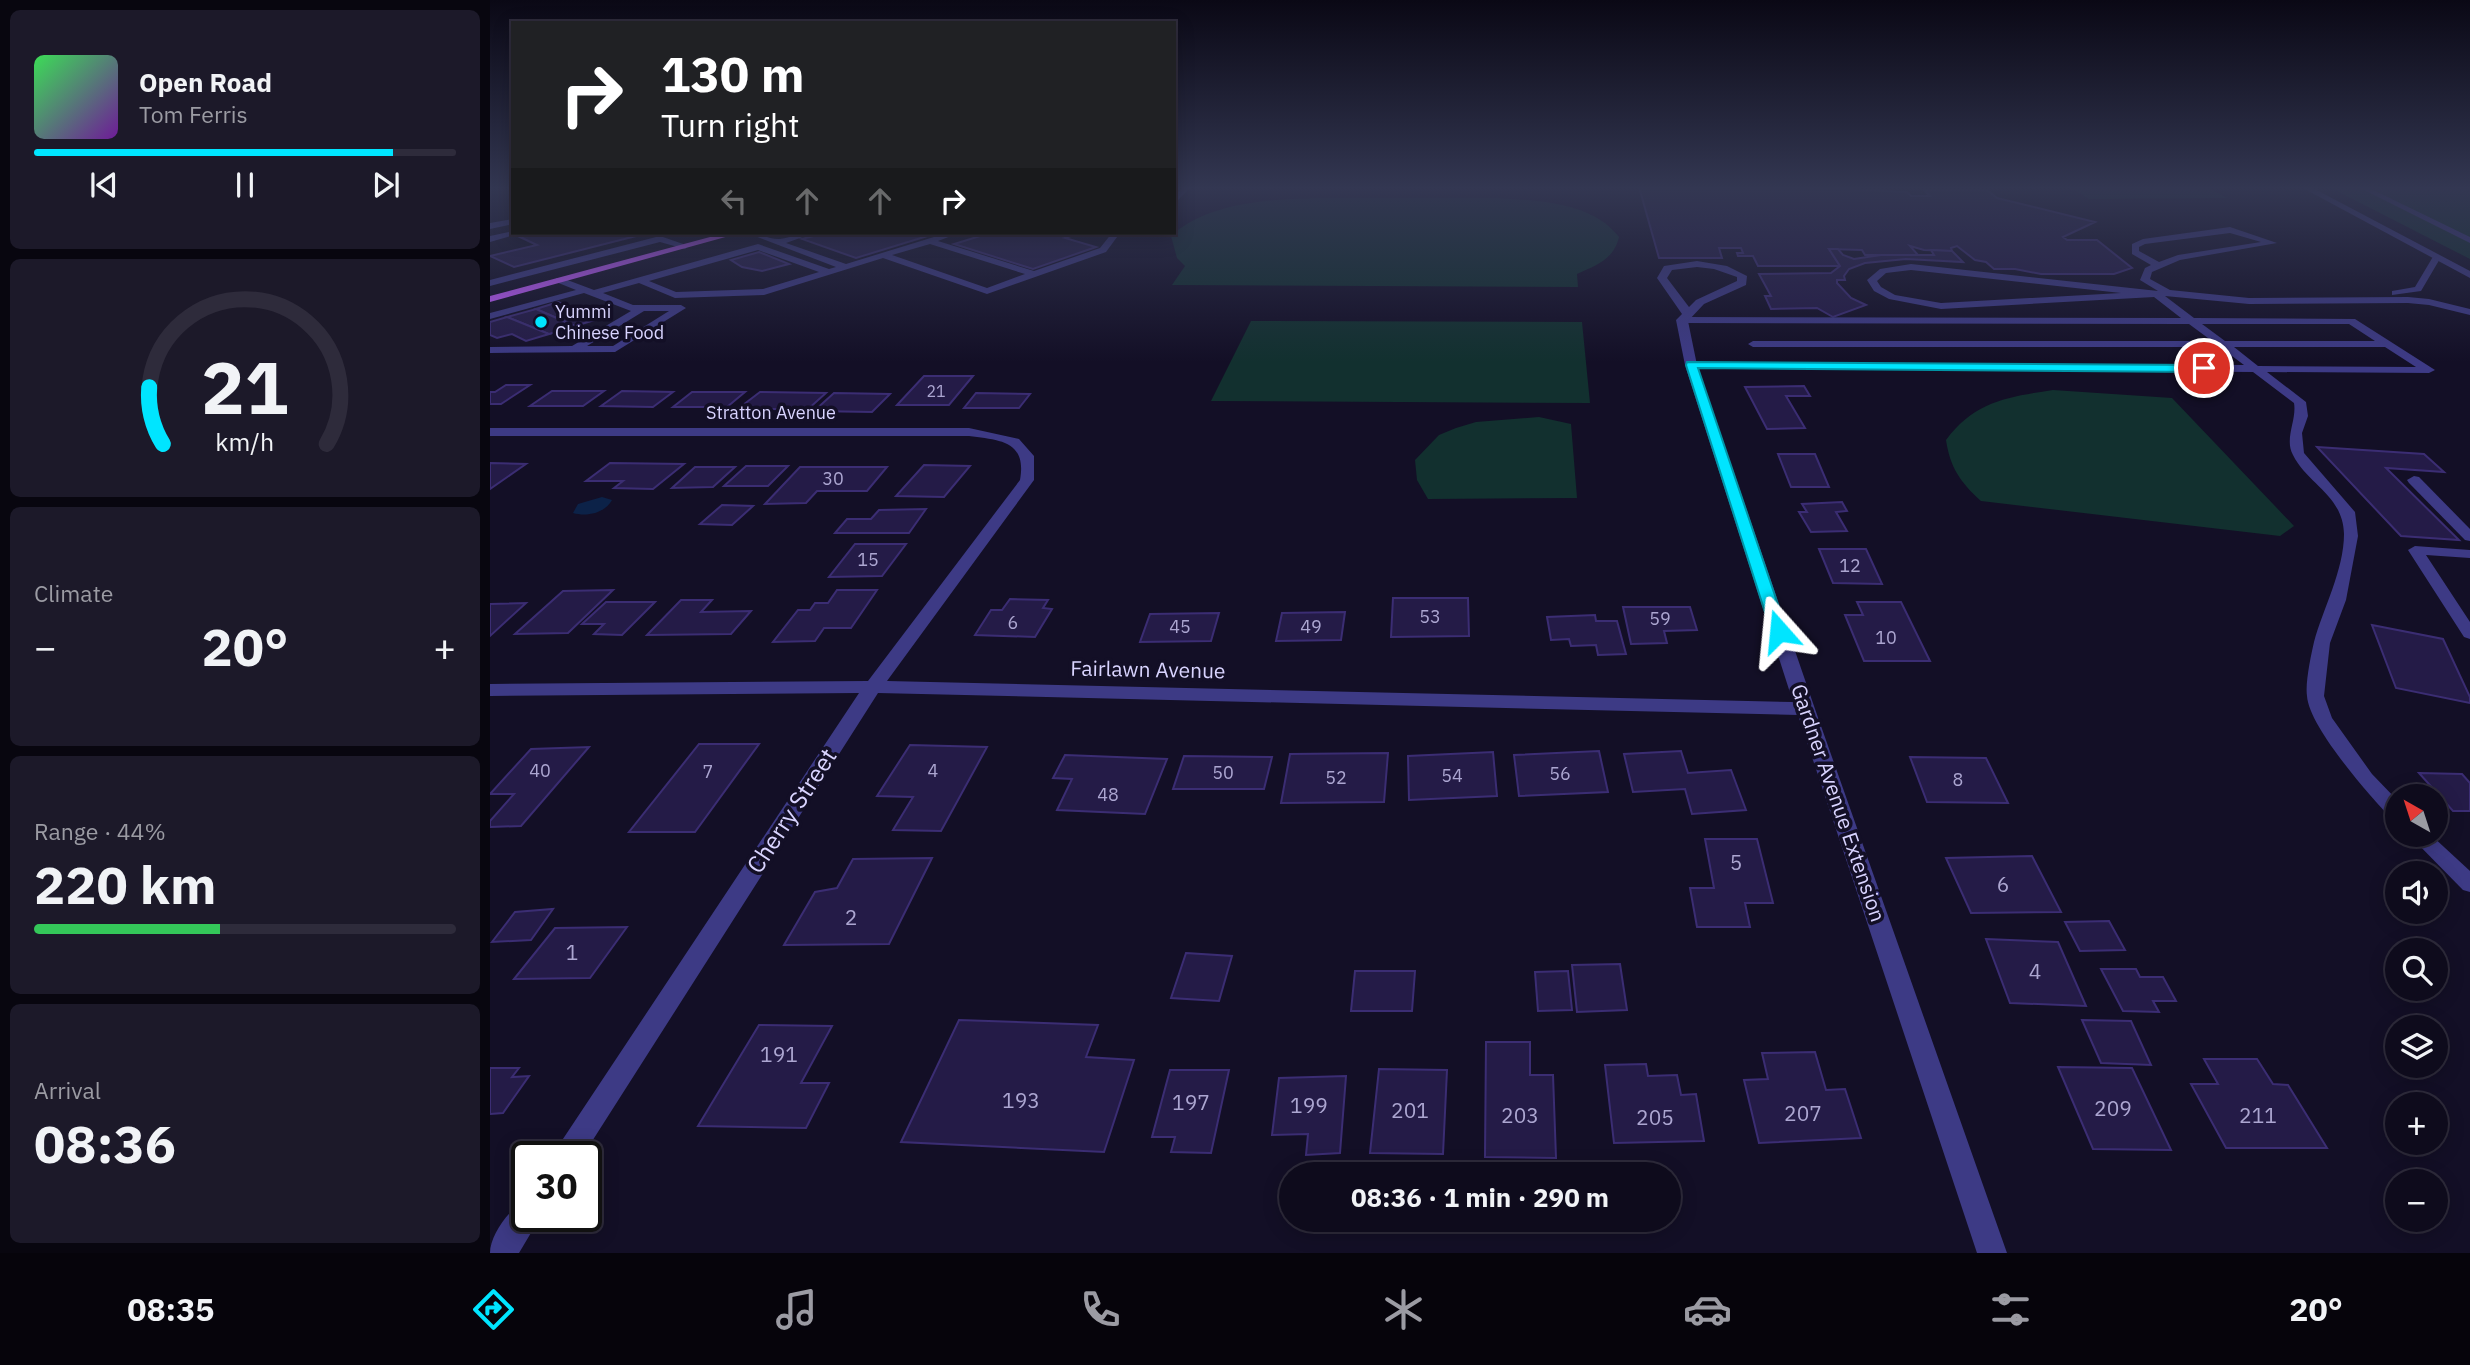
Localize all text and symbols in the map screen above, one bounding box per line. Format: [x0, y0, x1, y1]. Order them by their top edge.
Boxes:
text: 130 m [661, 42, 805, 105]
icon: right [546, 49, 637, 140]
text: Open Road [139, 65, 272, 99]
text: Tom Ferris [139, 99, 248, 129]
text: Turn right [661, 104, 799, 146]
icon: previous [85, 166, 123, 204]
icon: pause [226, 166, 264, 204]
icon: next [367, 166, 405, 204]
icon: left [715, 182, 753, 220]
icon: ahead [788, 182, 826, 220]
icon: ahead [861, 182, 899, 220]
icon: right [934, 182, 972, 220]
place label: Yummi Chinese Food [555, 300, 664, 344]
marker: Yummi Chinese Food [533, 314, 549, 330]
pin [2174, 338, 2234, 398]
text: 21 [201, 339, 289, 434]
icon: arrive [2185, 349, 2223, 387]
house number: 21 [926, 381, 946, 401]
street label: Stratton Avenue [706, 401, 836, 424]
text: km/h [216, 425, 274, 458]
house number: 30 [822, 467, 844, 490]
house number: 15 [857, 548, 879, 571]
house number: 12 [1839, 554, 1861, 577]
text: Climate [34, 578, 113, 608]
position arrow [1742, 594, 1816, 668]
house number: 53 [1419, 605, 1441, 628]
house number: 59 [1649, 607, 1671, 630]
house number: 6 [1008, 611, 1018, 634]
text: 20° [202, 613, 288, 680]
house number: 45 [1169, 615, 1191, 638]
house number: 49 [1300, 615, 1322, 638]
text: − [34, 622, 57, 671]
text: + [433, 622, 456, 671]
house number: 10 [1875, 626, 1897, 649]
street label: Fairlawn Avenue [1070, 654, 1226, 684]
street label: Gardner Avenue Extension [1785, 680, 1893, 925]
street label: Cherry Street [739, 742, 844, 879]
house number: 40 [529, 759, 551, 782]
house number: 4 [928, 759, 939, 782]
house number: 7 [703, 760, 713, 783]
house number: 50 [1212, 761, 1234, 784]
house number: 56 [1549, 762, 1571, 785]
house number: 54 [1441, 764, 1463, 787]
house number: 52 [1325, 766, 1347, 789]
house number: 8 [1953, 768, 1963, 791]
house number: 48 [1097, 783, 1119, 806]
north arrow [2385, 784, 2448, 847]
map controls [2385, 784, 2448, 1232]
text: Range · 44% [34, 816, 166, 846]
house number: 5 [1730, 848, 1742, 876]
text: 220 km [34, 851, 216, 918]
button: sound [2385, 861, 2448, 924]
house number: 6 [1997, 870, 2009, 898]
house number: 2 [845, 903, 857, 931]
house number: 1 [566, 938, 578, 966]
button: search [2385, 938, 2448, 1001]
house number: 4 [2029, 957, 2041, 985]
button: layers [2385, 1015, 2448, 1078]
house number: 191 [760, 1040, 798, 1068]
text: Arrival [34, 1075, 101, 1105]
house number: 193 [1002, 1086, 1040, 1114]
house number: 197 [1172, 1088, 1210, 1116]
house number: 199 [1290, 1091, 1328, 1119]
button: + [2385, 1092, 2448, 1155]
house number: 209 [2094, 1094, 2132, 1122]
house number: 201 [1391, 1096, 1429, 1124]
house number: 207 [1784, 1099, 1822, 1127]
house number: 203 [1501, 1101, 1539, 1129]
house number: 211 [2239, 1101, 2277, 1129]
house number: 205 [1636, 1103, 1674, 1131]
text: 08:36 [34, 1110, 176, 1177]
speed limit sign: 30 [511, 1141, 602, 1232]
button: − [2385, 1169, 2448, 1232]
text: 08:36 · 1 min · 290 m [1351, 1180, 1609, 1214]
icon: directions [469, 1285, 518, 1334]
icon: music [772, 1285, 821, 1334]
icon: phone [1076, 1285, 1125, 1334]
icon: climate [1379, 1285, 1428, 1334]
icon: car [1683, 1285, 1732, 1334]
icon: filters [1986, 1285, 2035, 1334]
text: 08:35 [127, 1288, 215, 1330]
text: 20° [2289, 1288, 2343, 1330]

